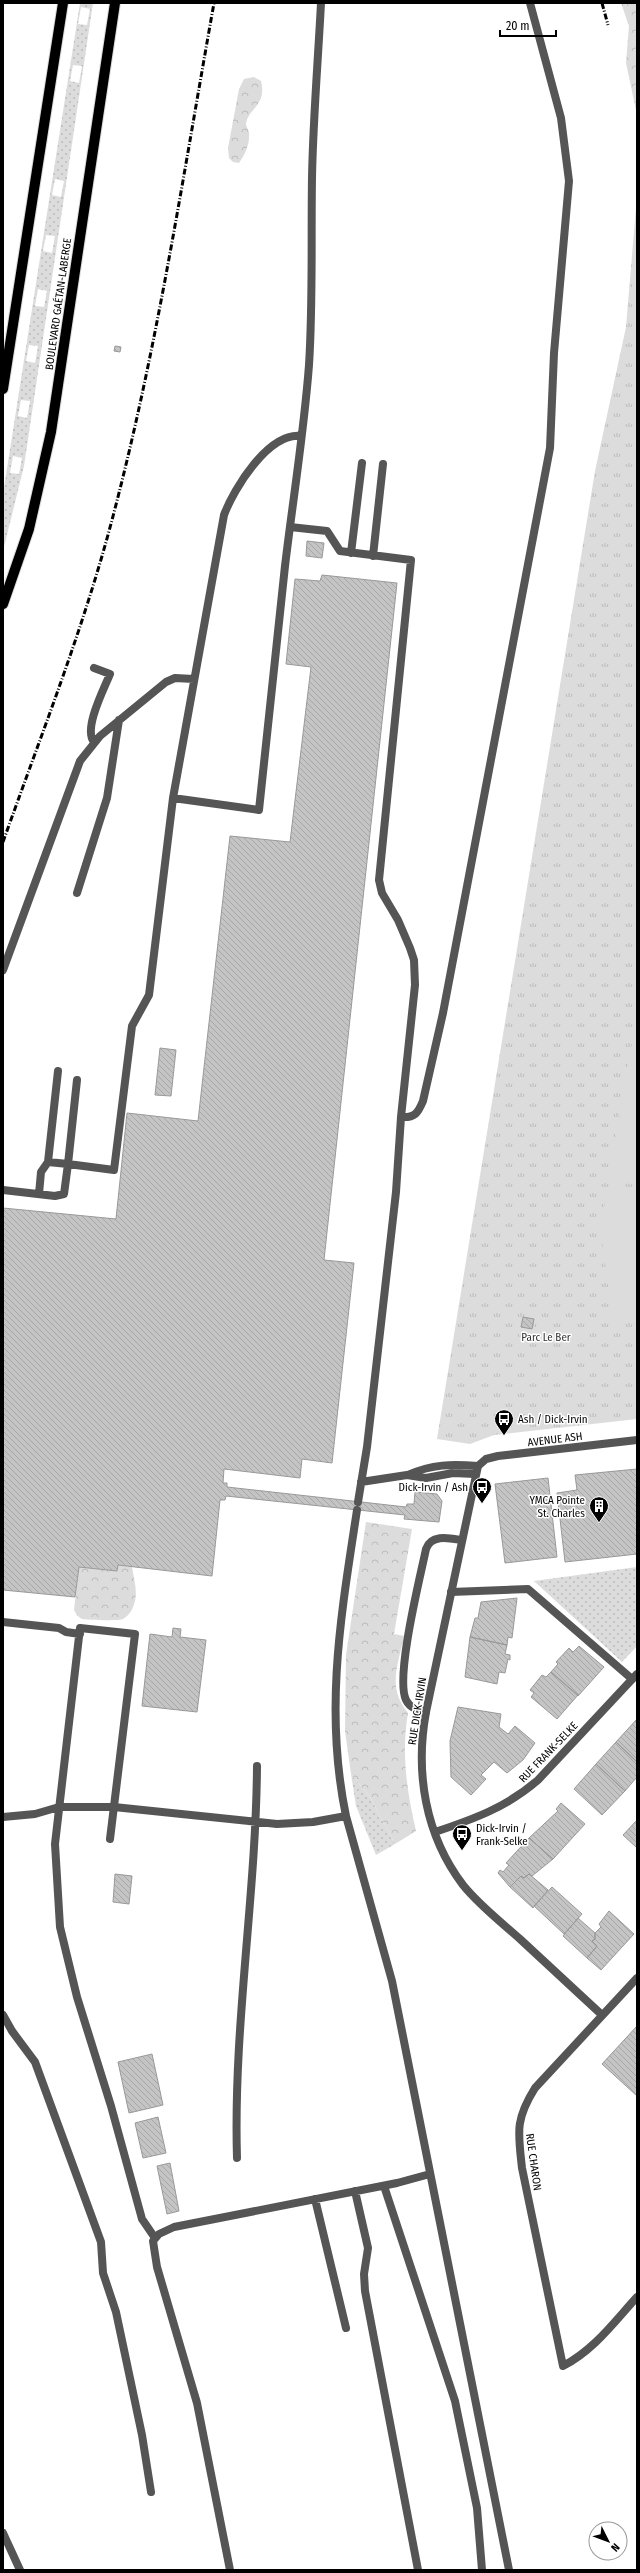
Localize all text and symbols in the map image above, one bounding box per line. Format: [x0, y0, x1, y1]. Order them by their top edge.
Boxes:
scale bar [500, 12, 556, 38]
text: 20 m [506, 19, 530, 33]
street label: BOULEVARD GAÉTAN-LABERGE [42, 237, 74, 371]
park label: Parc Le Ber [521, 1331, 571, 1344]
bus stop icon: Ash / Dick-Irvin [493, 1408, 515, 1436]
place label: Ash / Dick-Irvin [518, 1413, 587, 1426]
street label: AVENUE ASH [527, 1430, 583, 1449]
bus stop icon: Dick-Irvin / Ash [471, 1476, 493, 1504]
place label: Dick-Irvin / Ash [399, 1481, 468, 1494]
place label: YMCA Pointe St. Charles [529, 1494, 585, 1520]
building icon: YMCA Pointe St. Charles [588, 1495, 610, 1523]
street label: RUE DICK-IRVIN [406, 1676, 429, 1746]
street label: RUE FRANK-SELKE [516, 1719, 580, 1785]
place label: Dick-Irvin / Frank-Selke [476, 1822, 528, 1848]
bus stop icon: Dick-Irvin / Frank-Selke [451, 1823, 473, 1851]
street label: RUE CHARON [523, 2133, 544, 2192]
north arrow [588, 2521, 628, 2561]
text: N [608, 2541, 622, 2554]

